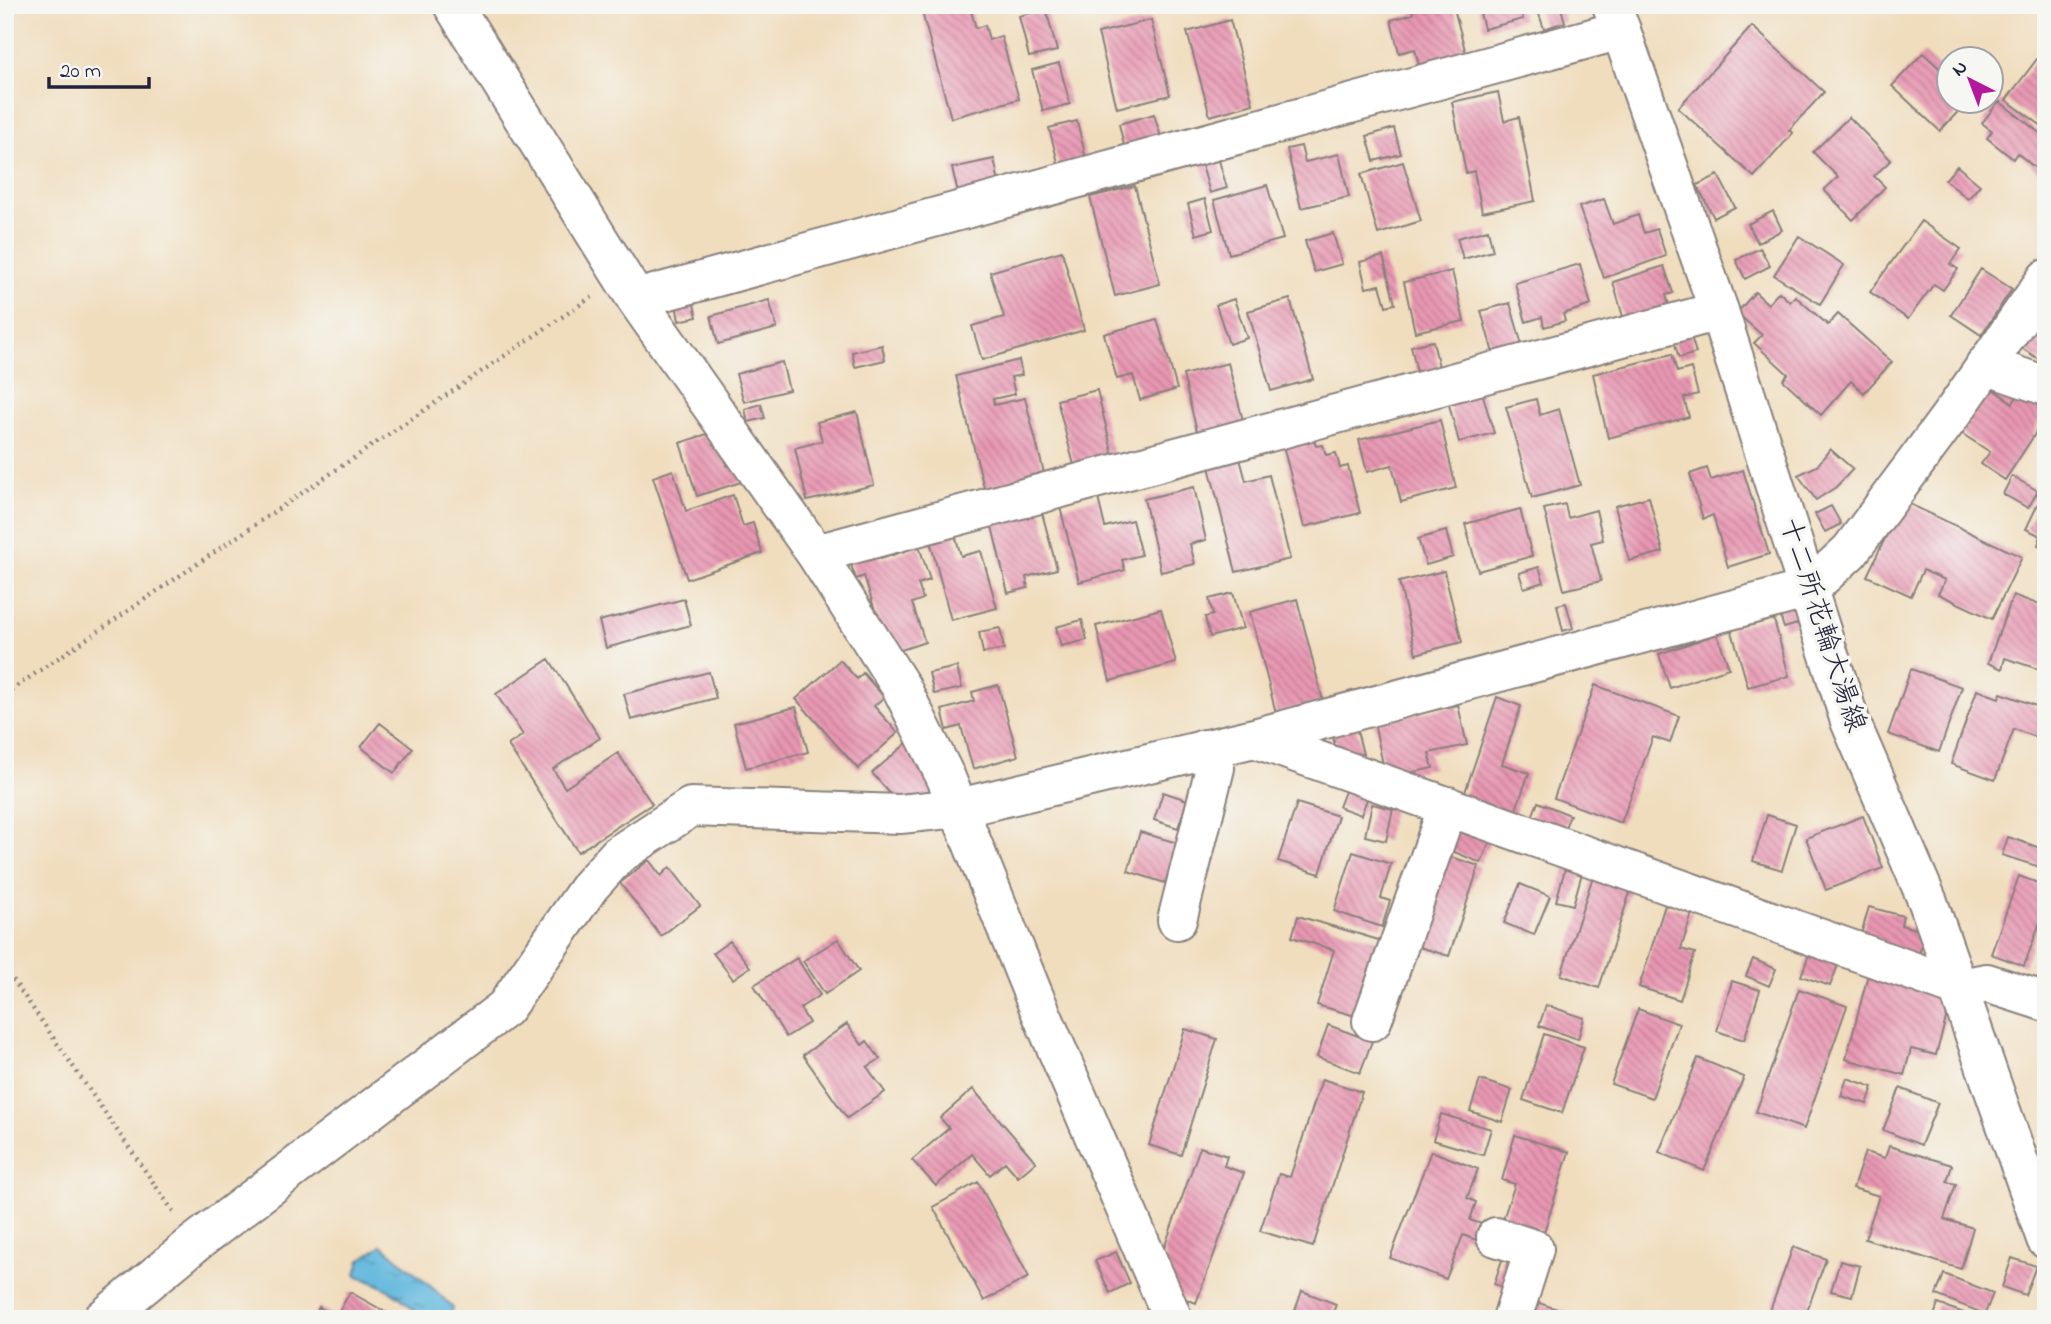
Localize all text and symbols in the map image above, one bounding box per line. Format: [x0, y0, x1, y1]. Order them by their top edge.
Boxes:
scale bar [49, 46, 149, 90]
north arrow [1936, 46, 2006, 116]
text: N [1946, 55, 1974, 84]
text: 20 m [60, 57, 101, 87]
street label: 十二所花輪大湯線 [1767, 512, 1875, 738]

